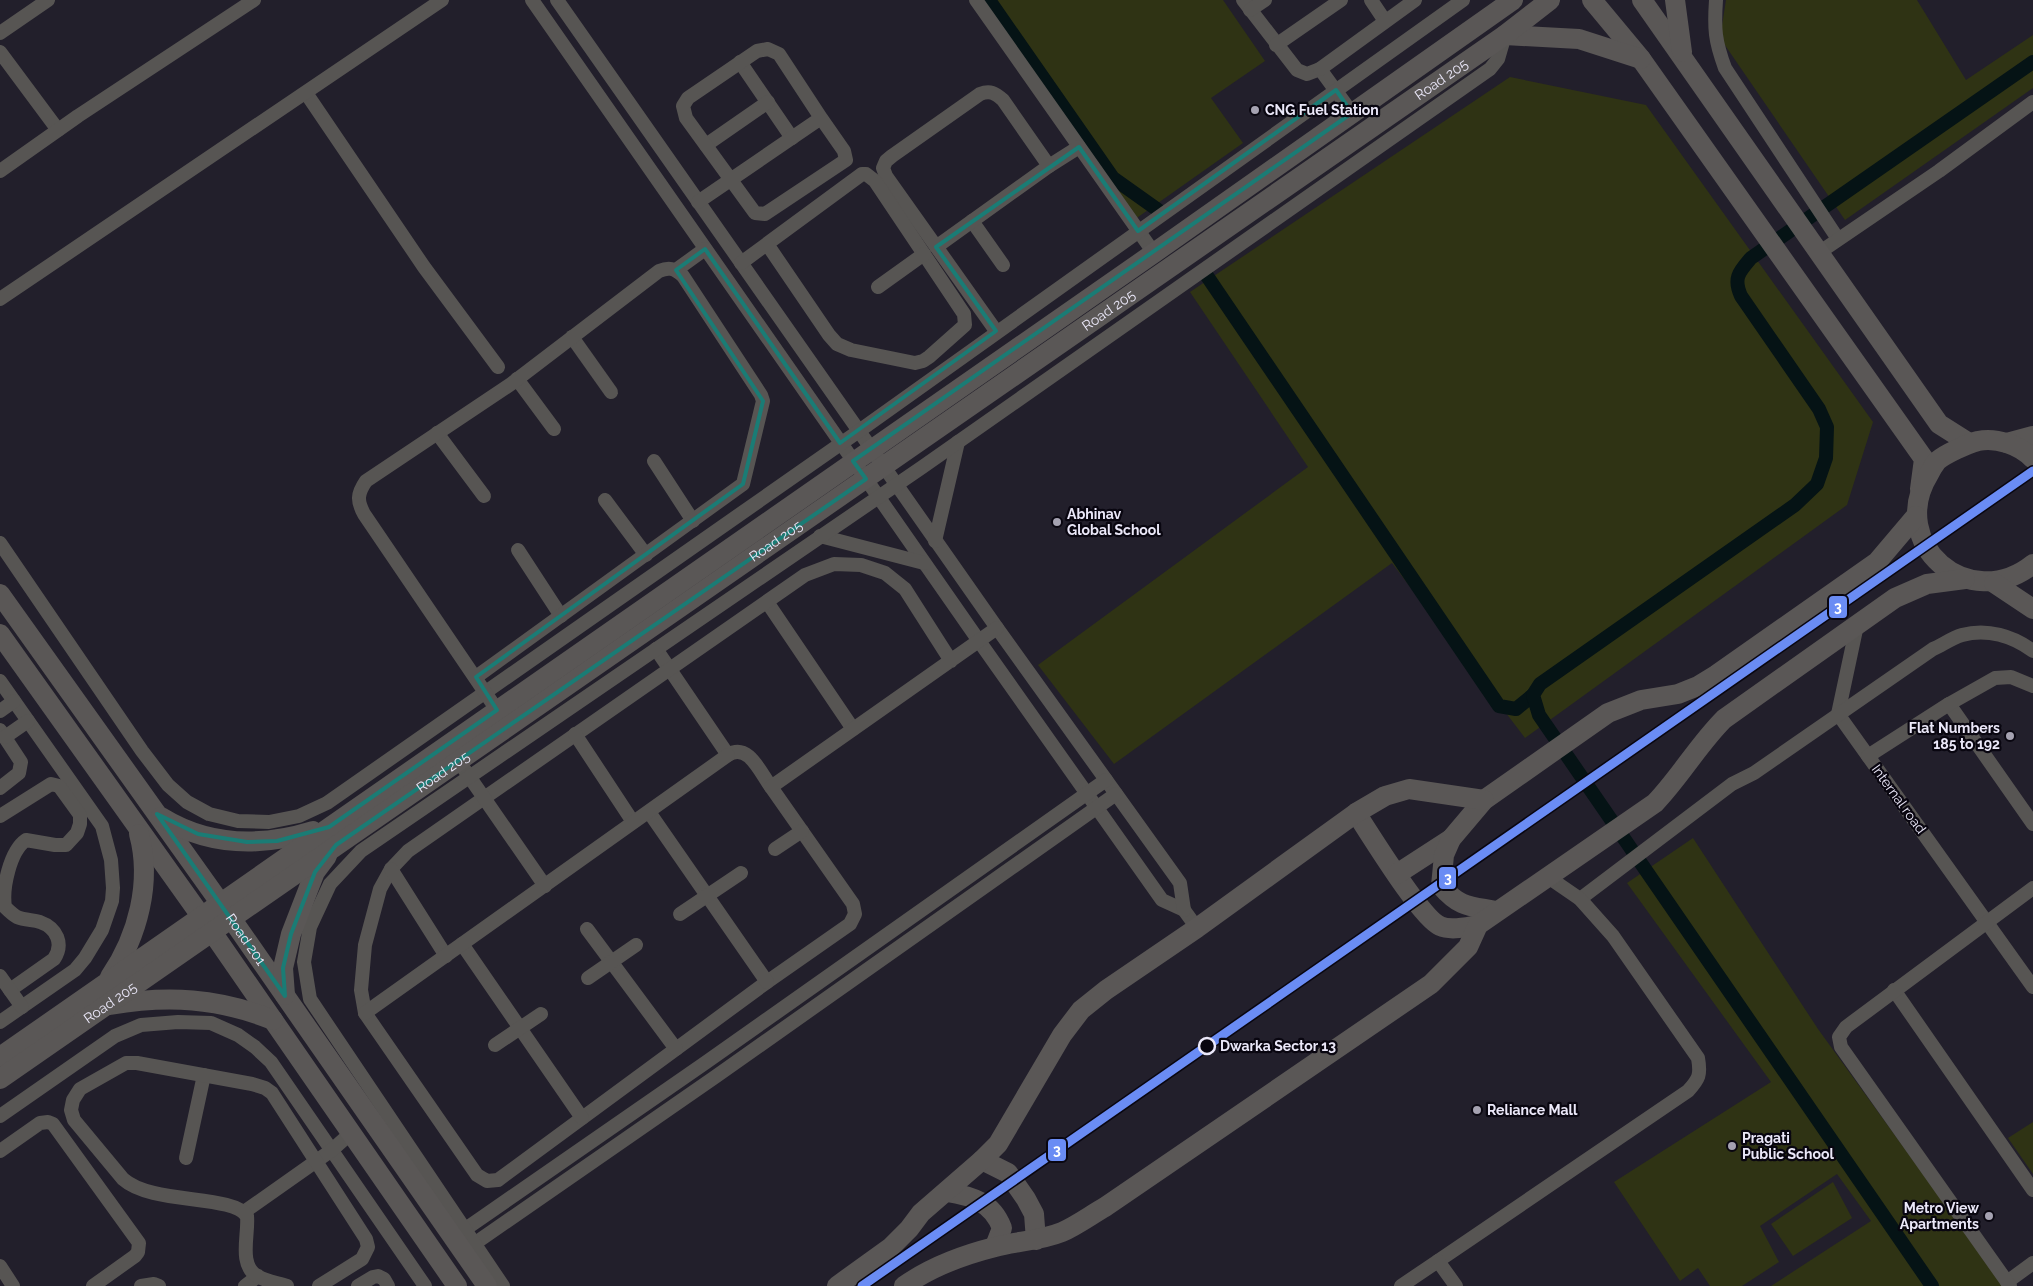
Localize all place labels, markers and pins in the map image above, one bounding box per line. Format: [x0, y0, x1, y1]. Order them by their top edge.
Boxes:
place label: CNG Fuel Station [1265, 102, 1379, 118]
marker: CNG Fuel Station [1249, 104, 1261, 116]
place label: Abhinav Global School [1067, 506, 1161, 538]
marker: Abhinav Global School [1051, 516, 1063, 528]
place label: Flat Numbers 185 to 192 [1909, 720, 2000, 752]
marker: Flat Numbers 185 to 192 [2004, 730, 2016, 742]
marker: Dwarka Sector 13 [1198, 1037, 1216, 1055]
place label: Dwarka Sector 13 [1220, 1038, 1336, 1054]
place label: Reliance Mall [1487, 1102, 1578, 1118]
marker: Reliance Mall [1471, 1104, 1483, 1116]
place label: Pragati Public School [1742, 1130, 1834, 1162]
marker: Pragati Public School [1726, 1140, 1738, 1152]
place label: Metro View Apartments [1900, 1200, 1979, 1232]
marker: Metro View Apartments [1983, 1210, 1995, 1222]

